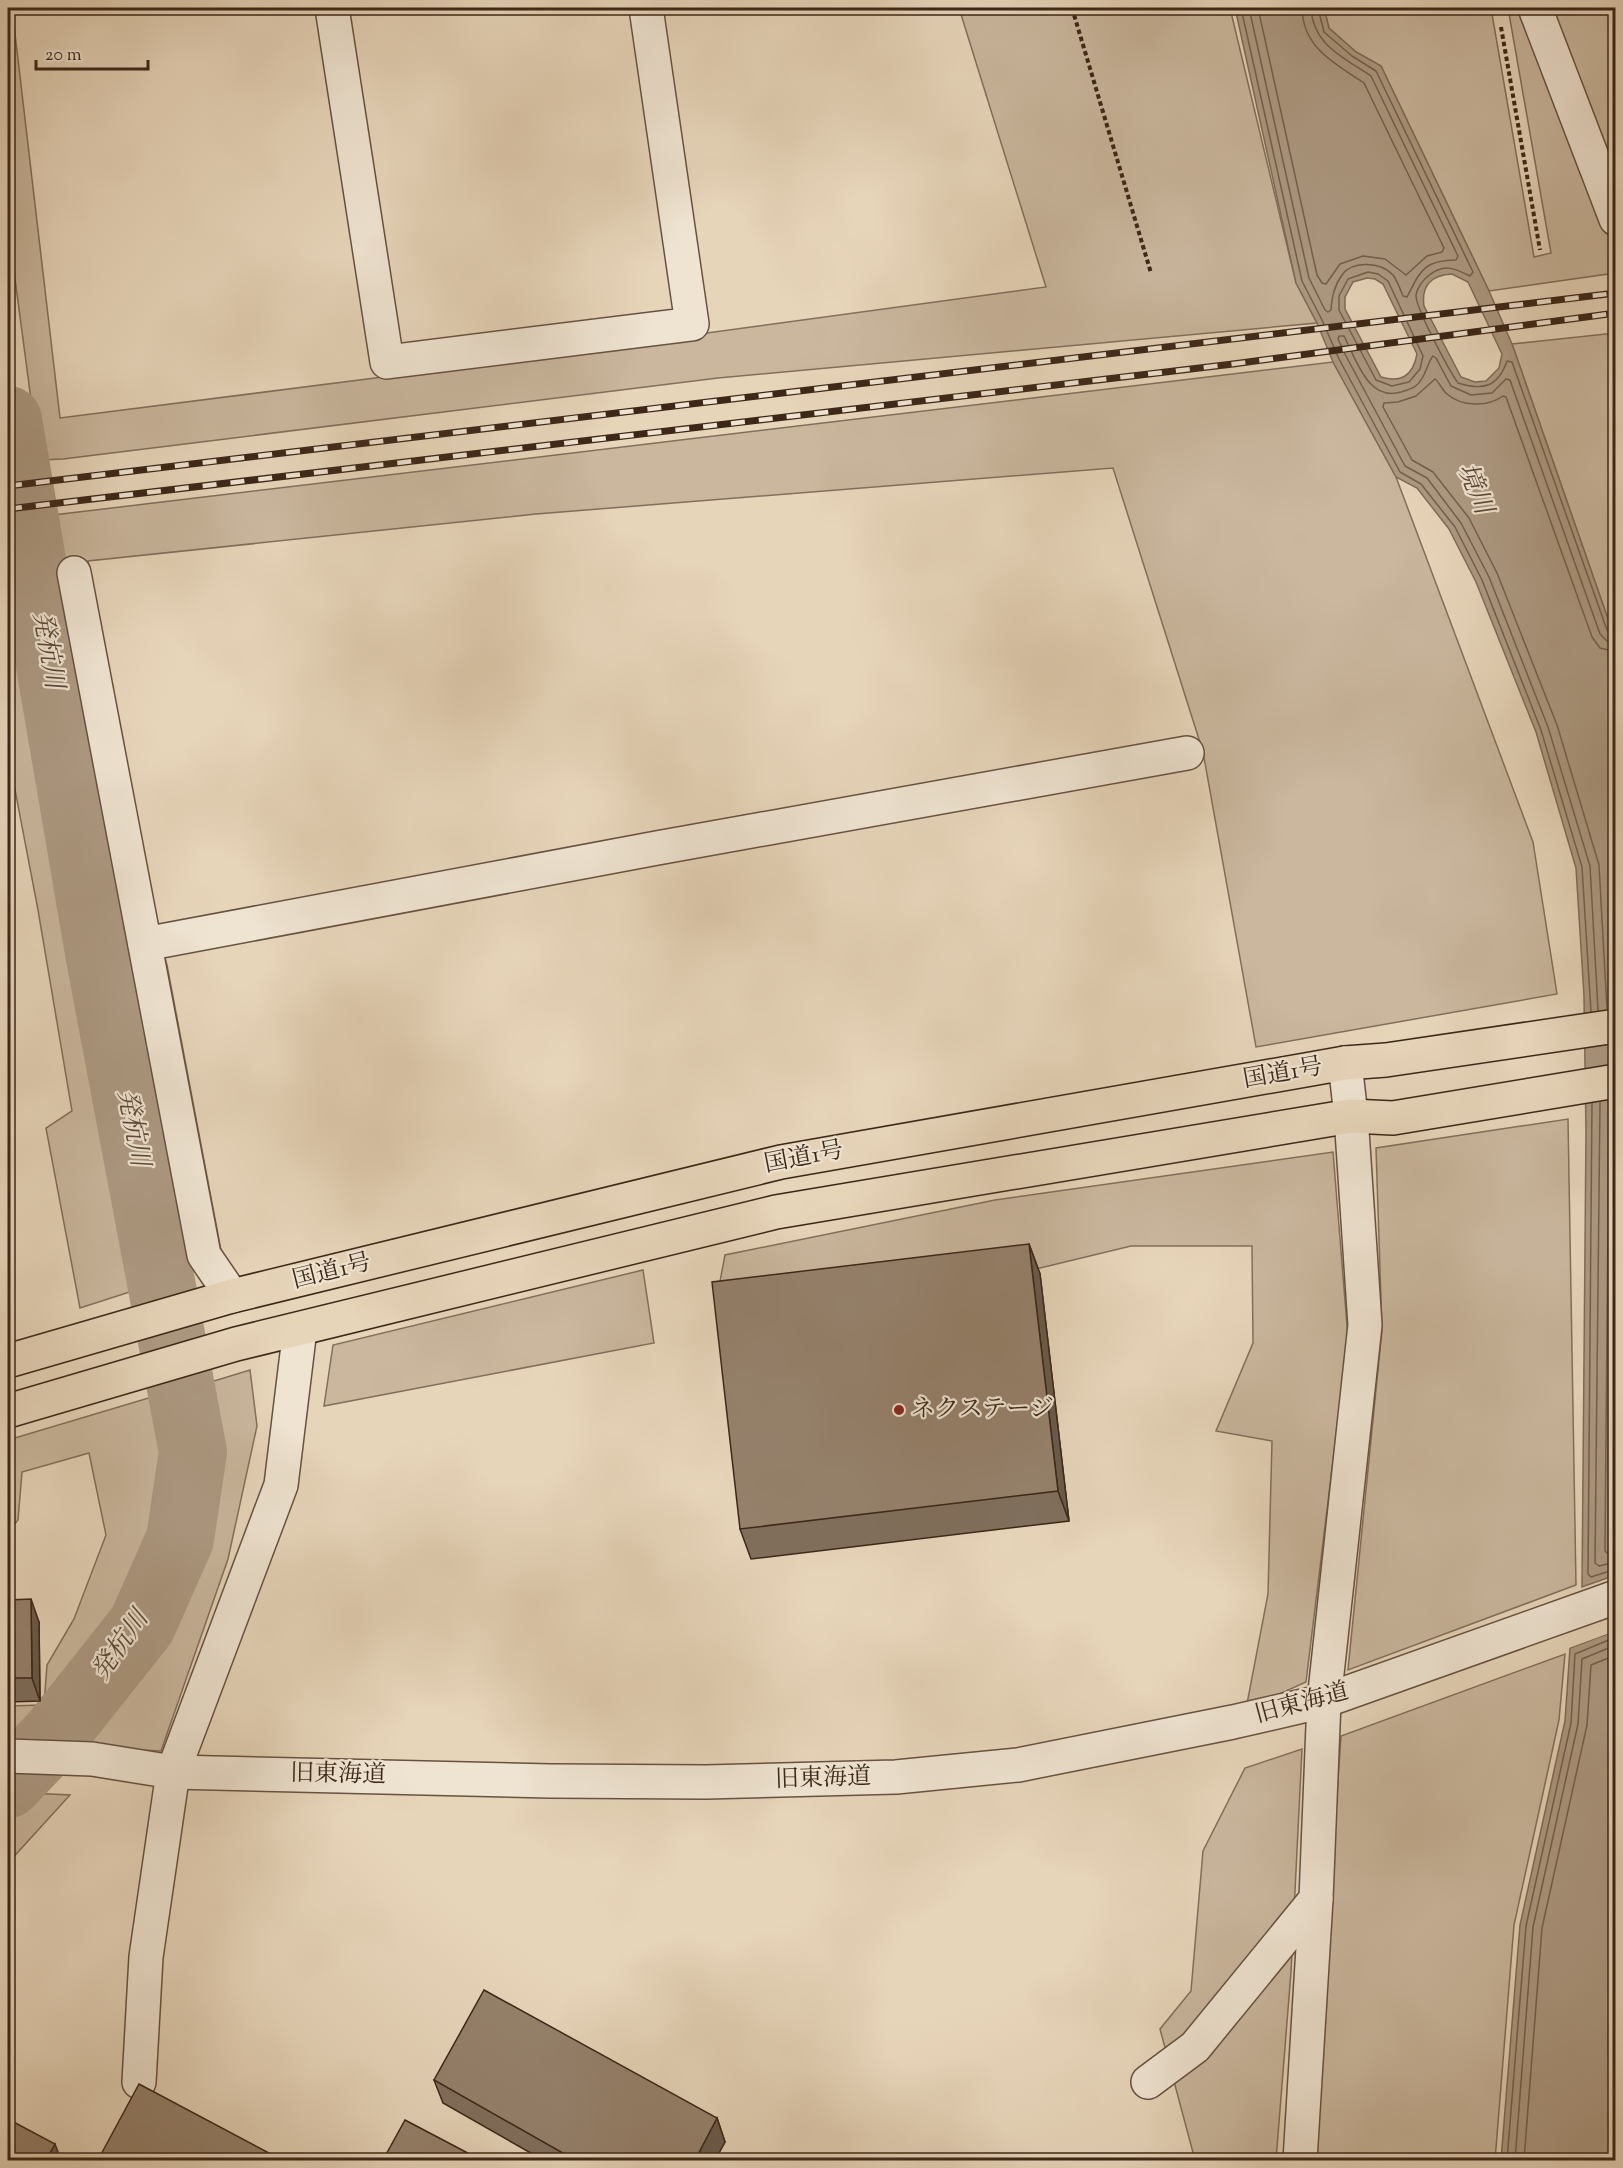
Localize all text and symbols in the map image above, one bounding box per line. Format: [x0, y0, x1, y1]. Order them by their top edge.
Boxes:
scale bar [36, 33, 148, 71]
text: 20 m [45, 43, 82, 69]
water label: 境川 [1447, 458, 1502, 523]
water label: 発杭川 [22, 608, 73, 695]
street label: 国道1号 [1241, 1050, 1325, 1098]
water label: 発杭川 [106, 1086, 158, 1173]
street label: 国道1号 [761, 1134, 847, 1182]
street label: 国道1号 [289, 1246, 375, 1298]
place label: ネクステージ [911, 1393, 1054, 1427]
marker: ネクステージ [892, 1403, 906, 1417]
water label: 発杭川 [83, 1601, 160, 1689]
street label: 旧東海道 [1251, 1675, 1353, 1733]
street label: 旧東海道 [290, 1757, 386, 1793]
street label: 旧東海道 [774, 1760, 872, 1798]

